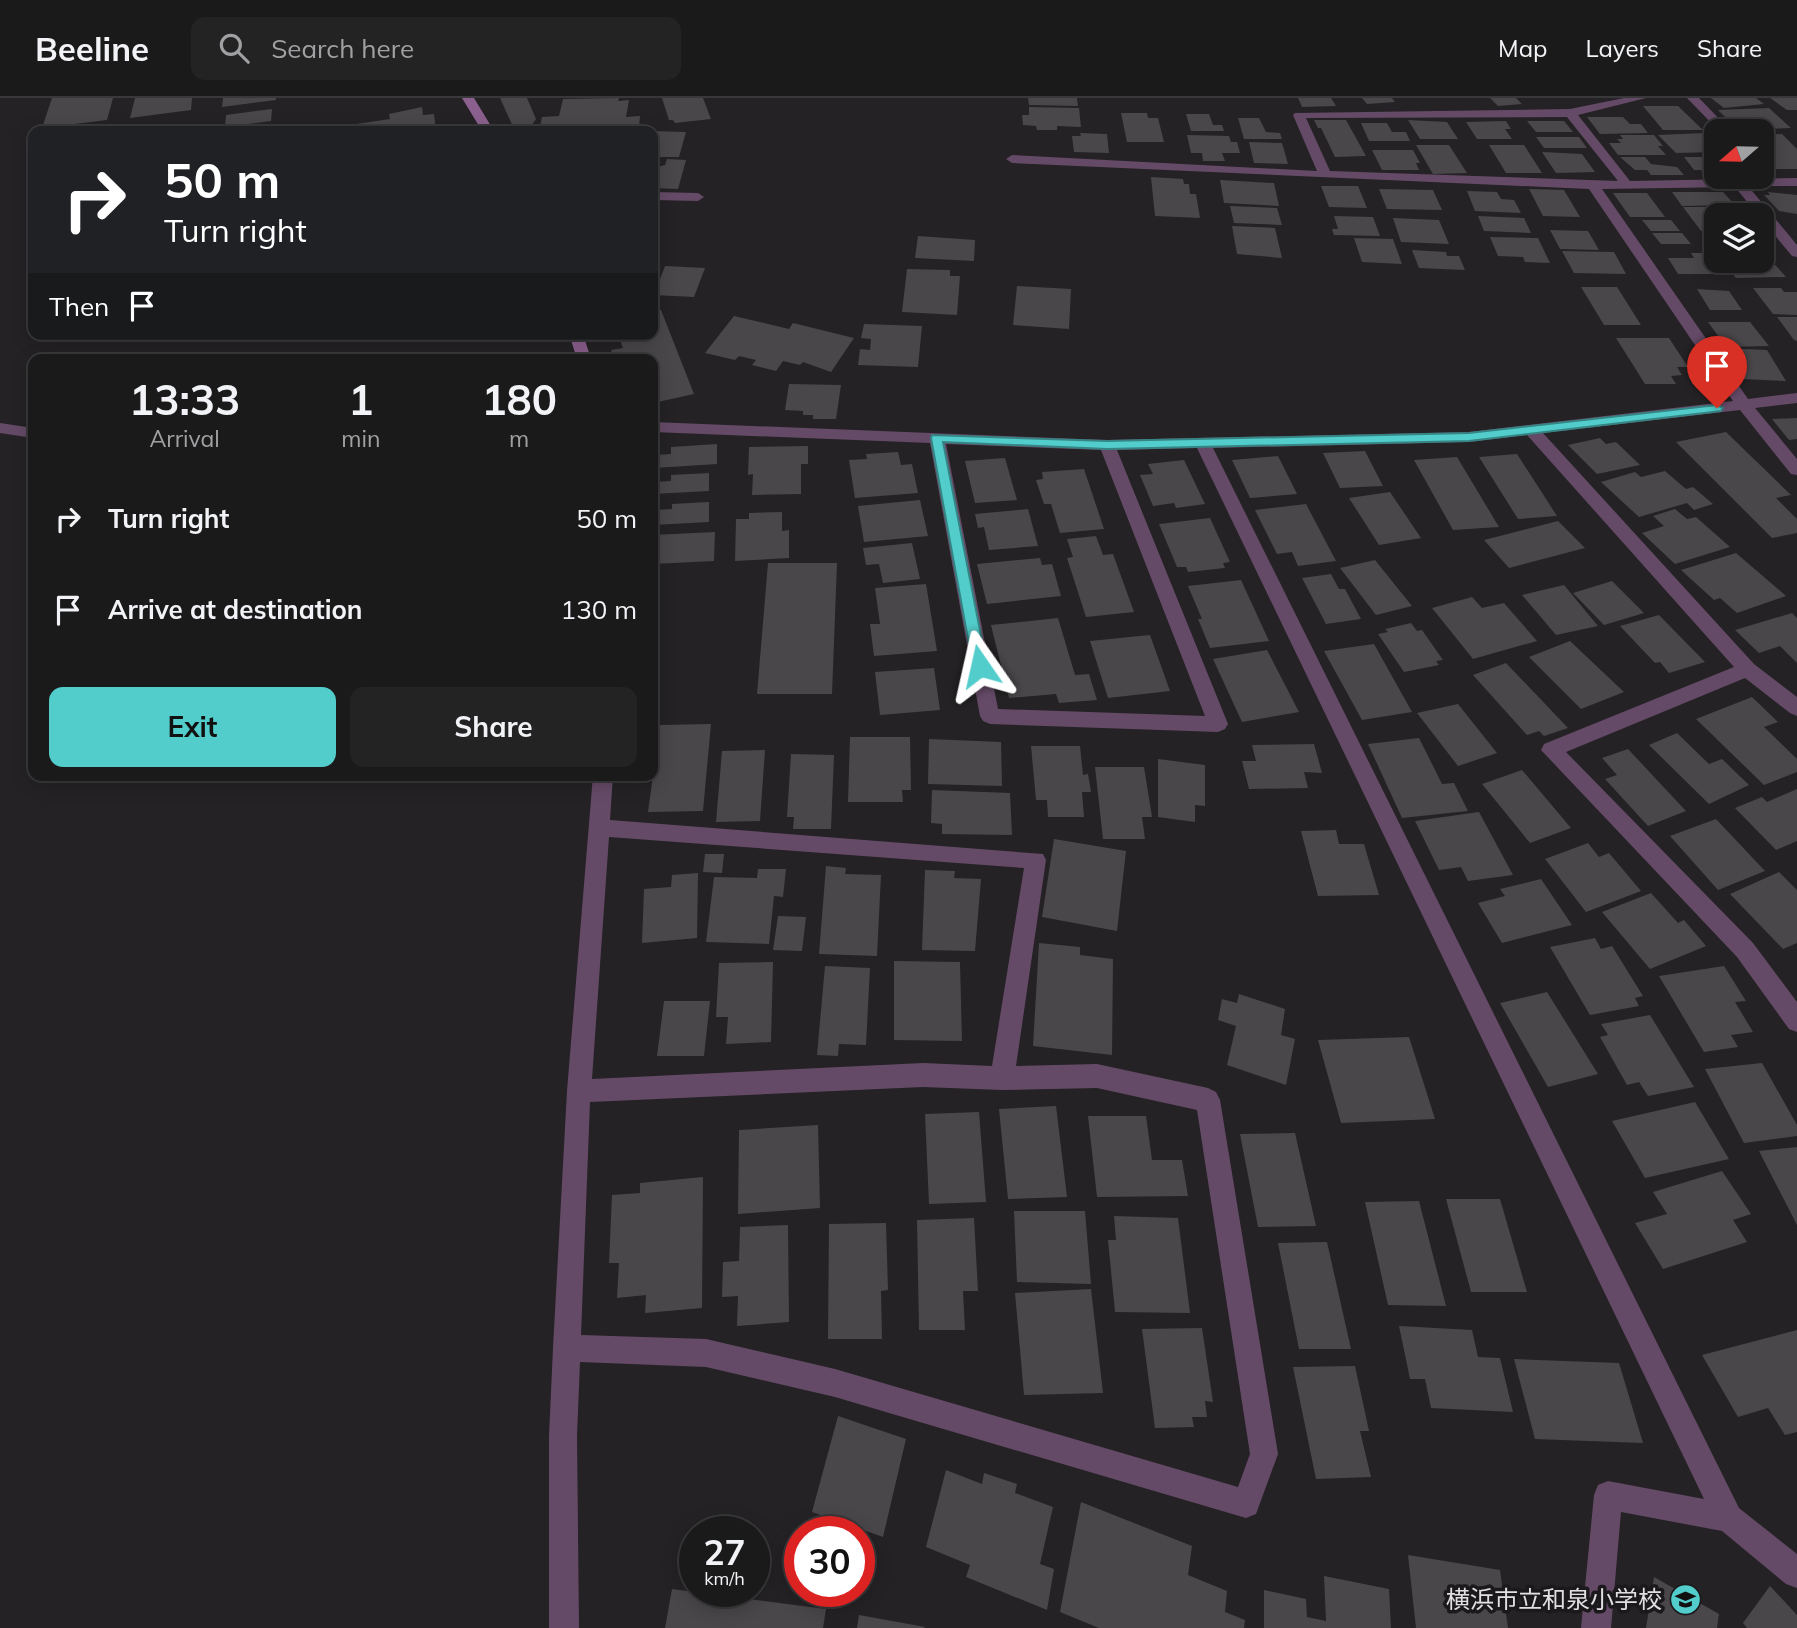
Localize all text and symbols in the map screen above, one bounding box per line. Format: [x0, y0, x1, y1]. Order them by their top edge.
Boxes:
search box [191, 17, 681, 80]
text: Beeline [35, 28, 149, 69]
icon: search [215, 29, 253, 67]
text: Search here [271, 32, 414, 65]
text: Map [1498, 33, 1547, 63]
text: Layers [1585, 33, 1659, 63]
text: Share [1697, 33, 1762, 63]
north arrow [1704, 119, 1774, 189]
map controls [1704, 119, 1774, 273]
text: 50 m [164, 149, 280, 210]
icon: right [49, 154, 140, 245]
button: layers [1704, 203, 1774, 273]
text: Turn right [164, 210, 307, 250]
icon: arrive [123, 287, 161, 325]
text: Then [49, 290, 109, 323]
pin [1687, 336, 1747, 408]
icon: arrive [1698, 347, 1736, 385]
text: 13:33 [129, 373, 240, 426]
text: 1 [348, 373, 373, 426]
text: 180 [481, 373, 557, 426]
text: Arrival [149, 424, 220, 453]
text: min [341, 424, 380, 453]
text: m [509, 424, 529, 453]
icon: right [49, 500, 87, 538]
text: Turn right [108, 502, 229, 535]
text: 50 m [576, 502, 637, 535]
icon: arrive [49, 591, 87, 629]
text: Arrive at destination [108, 593, 363, 626]
text: 130 m [561, 593, 637, 626]
position arrow [943, 629, 1017, 703]
button: Exit [49, 687, 336, 767]
button: Share [350, 687, 637, 767]
speed limit sign: 30 [784, 1516, 875, 1607]
text: 27 [703, 1530, 746, 1574]
text: km/h [704, 1567, 745, 1590]
school or university icon: 横浜市立和泉小学校 [1668, 1582, 1702, 1616]
place label: 横浜市立和泉小学校 [1446, 1584, 1662, 1614]

